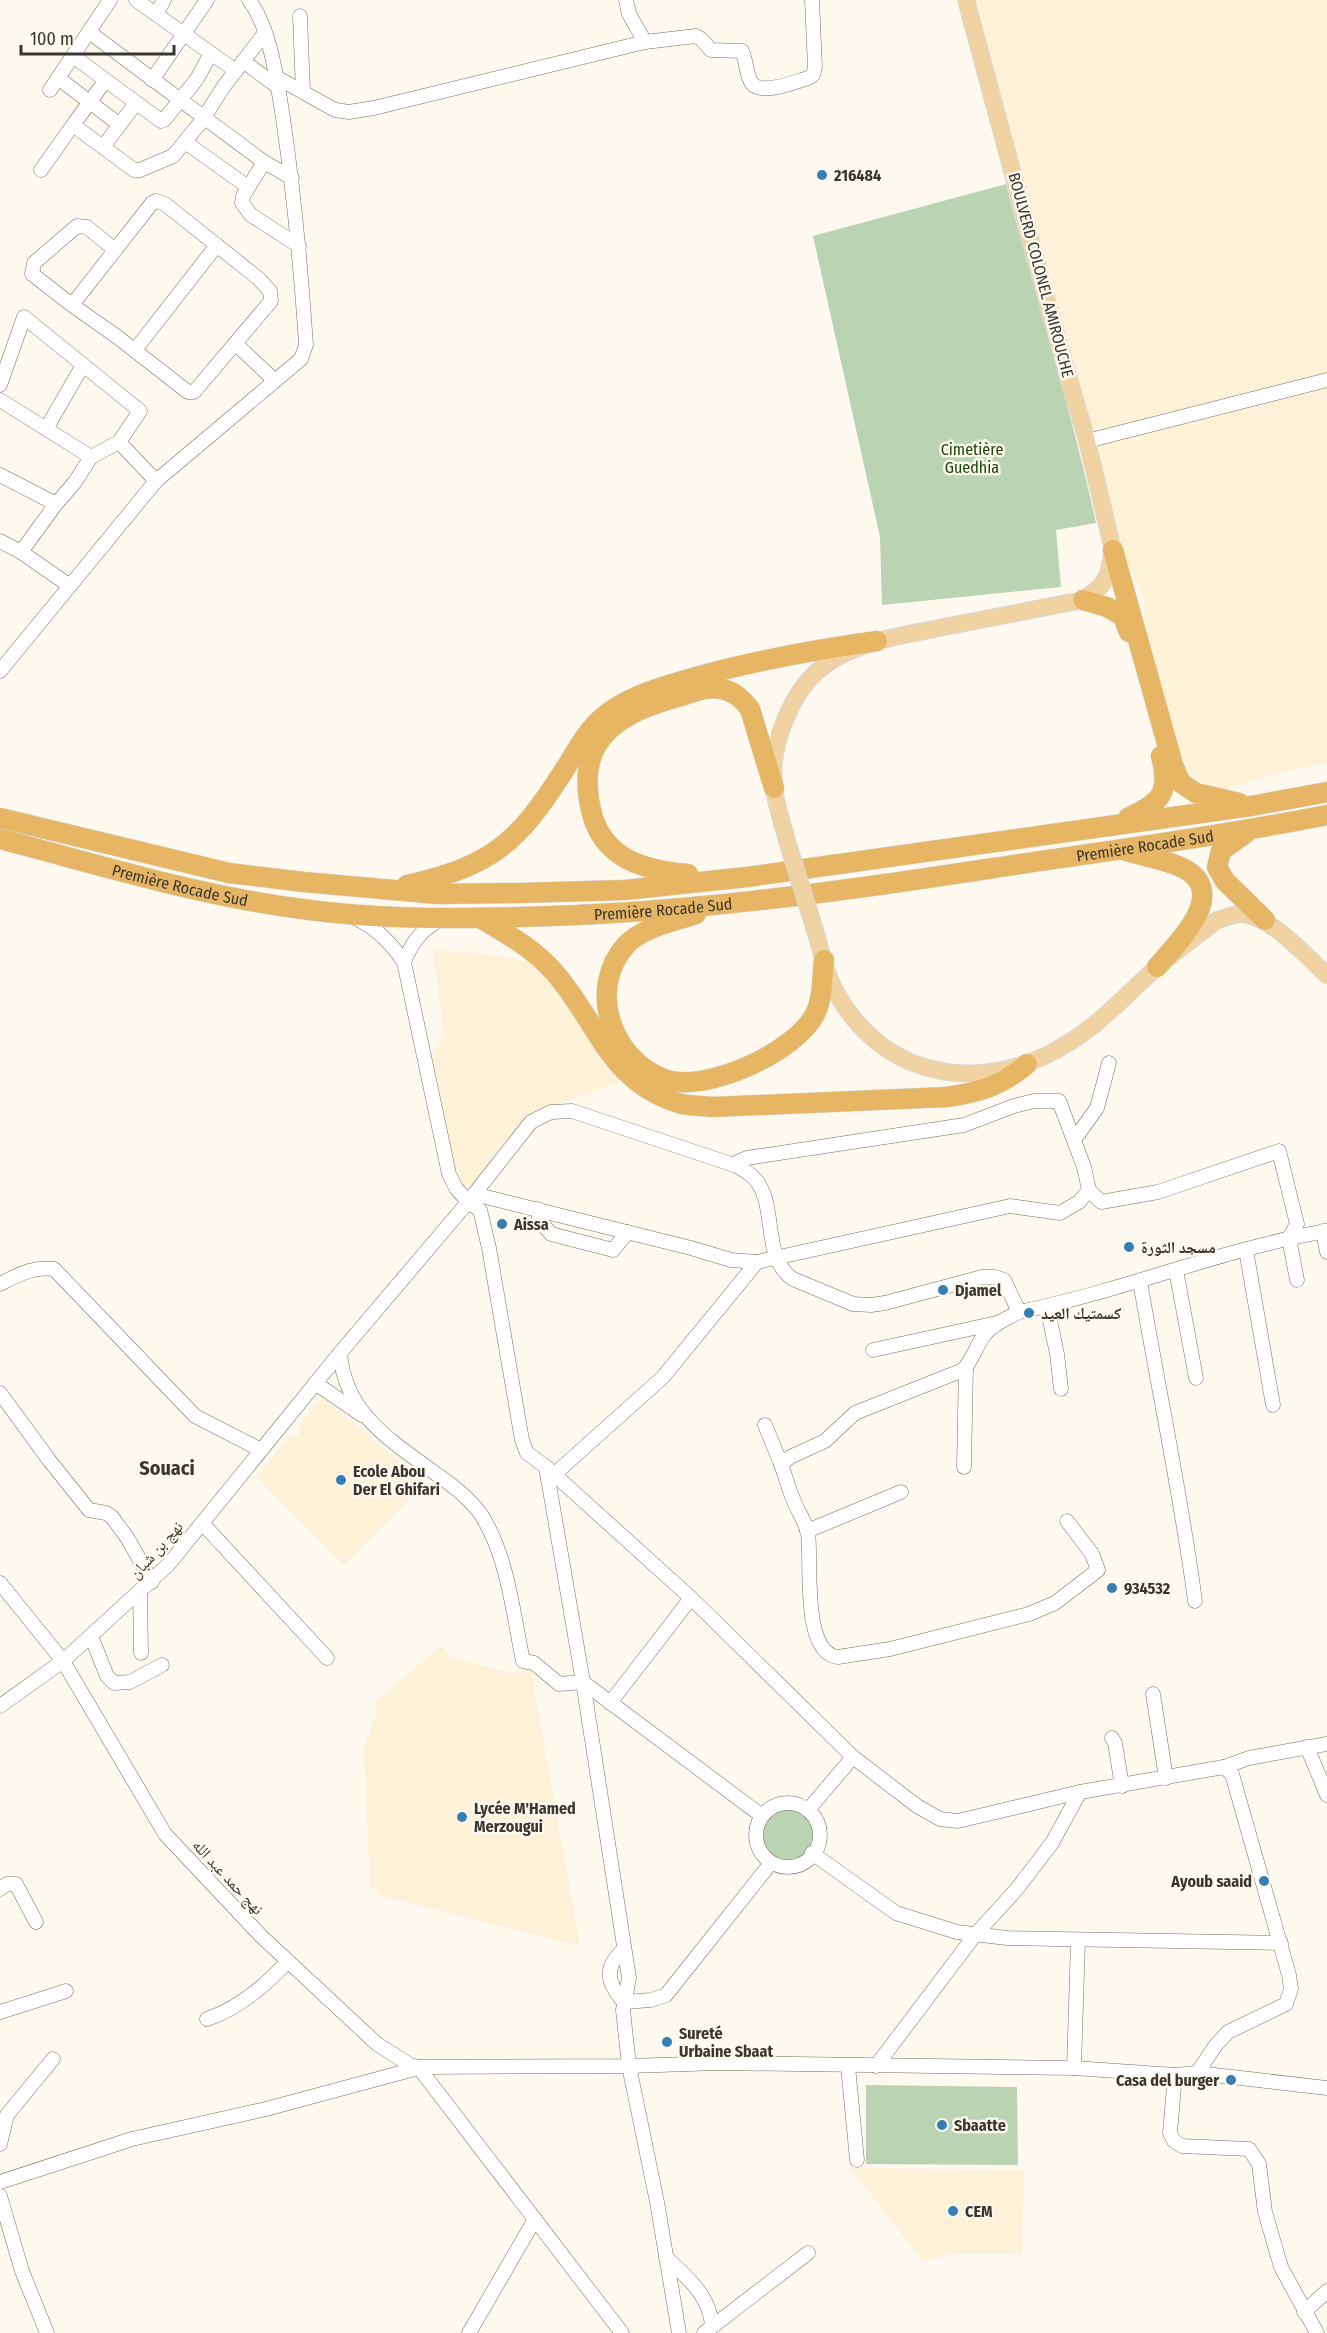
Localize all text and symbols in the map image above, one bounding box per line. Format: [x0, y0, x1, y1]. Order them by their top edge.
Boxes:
scale bar [21, 18, 174, 56]
text: 100 m [30, 28, 74, 50]
place label: 216484 [833, 166, 881, 185]
marker: 216484 [815, 168, 829, 182]
street label: BOULVERD COLONEL AMIROUCHE [1004, 171, 1078, 379]
park label: Cimetière Guedhia [941, 440, 1003, 477]
street label: Première Rocade Sud [1075, 826, 1215, 865]
street label: Première Rocade Sud [110, 860, 250, 910]
street label: Première Rocade Sud [593, 894, 733, 924]
place label: Aissa [513, 1215, 549, 1234]
marker: Aissa [495, 1217, 509, 1231]
place label: مسجد الثورة [1141, 1238, 1216, 1257]
marker: مسجد الثورة [1122, 1240, 1136, 1254]
place label: Djamel [955, 1281, 1002, 1300]
marker: Djamel [936, 1283, 950, 1297]
place label: كسمتيك العيد [1041, 1304, 1121, 1323]
marker: كسمتيك العيد [1022, 1306, 1036, 1320]
district label: Souaci [139, 1456, 195, 1480]
place label: Ecole Abou Der El Ghifari [353, 1462, 440, 1499]
marker: Ecole Abou Der El Ghifari [334, 1473, 348, 1487]
street label: نهج بن شبان [125, 1517, 188, 1583]
place label: 934532 [1124, 1579, 1171, 1598]
marker: 934532 [1105, 1581, 1119, 1595]
place label: Lycée M'Hamed Merzougui [474, 1799, 576, 1836]
marker: Lycée M'Hamed Merzougui [455, 1810, 469, 1824]
street label: نهج حمد عبد الله [188, 1836, 268, 1919]
place label: Ayoub saaid [1170, 1872, 1252, 1891]
marker: Ayoub saaid [1257, 1874, 1271, 1888]
place label: Sureté Urbaine Sbaat [679, 2024, 773, 2061]
marker: Sureté Urbaine Sbaat [660, 2035, 674, 2049]
place label: Casa del burger [1116, 2071, 1219, 2090]
marker: Casa del burger [1224, 2073, 1238, 2087]
place label: Sbaatte [954, 2116, 1006, 2135]
marker: Sbaatte [935, 2118, 949, 2132]
place label: CEM [965, 2202, 993, 2221]
marker: CEM [946, 2204, 960, 2218]

